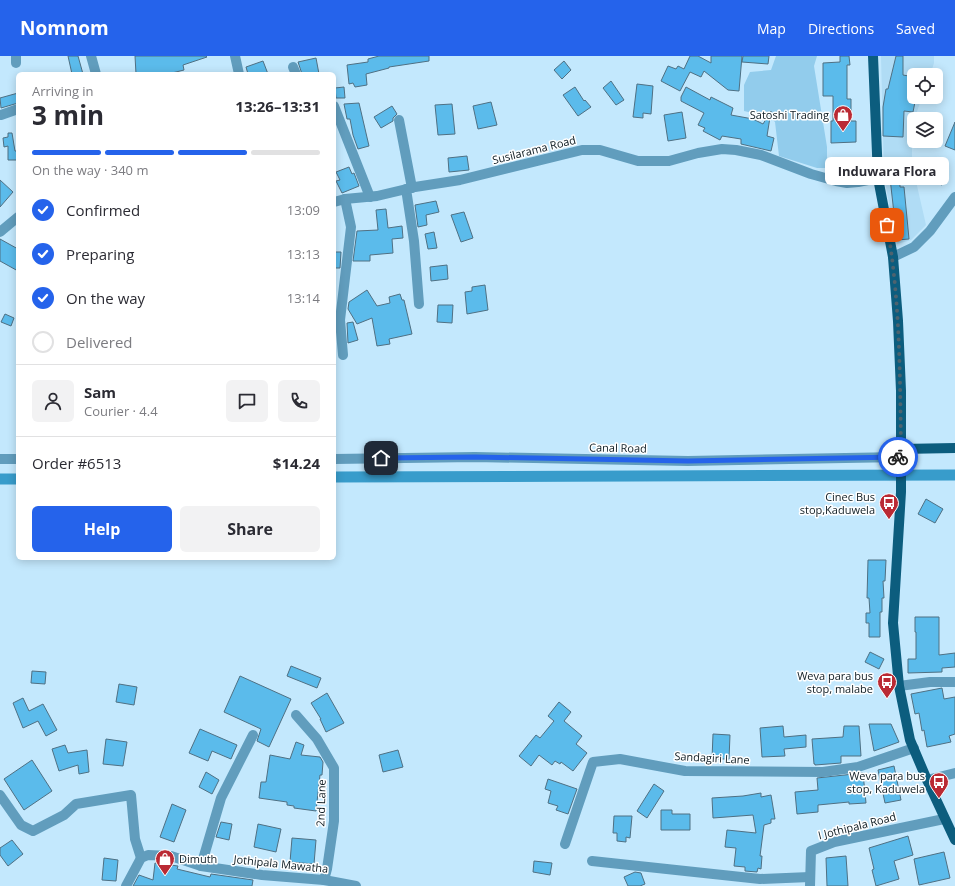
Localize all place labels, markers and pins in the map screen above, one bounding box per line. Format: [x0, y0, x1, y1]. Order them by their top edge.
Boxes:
shop icon: Satoshi Trading [832, 104, 854, 132]
place label: Satoshi Trading [750, 107, 829, 122]
callout: Induwara Flora [825, 157, 949, 185]
pin [870, 208, 904, 242]
pin [364, 441, 398, 475]
place label: Cinec Bus stop,Kaduwela [800, 489, 875, 517]
bus stop icon: Cinec Bus stop,Kaduwela [878, 492, 900, 520]
place label: Weva para bus stop, malabe [797, 668, 873, 696]
bus stop icon: Weva para bus stop, malabe [876, 671, 898, 699]
place label: Weva para bus stop, Kaduwela [847, 768, 925, 796]
bus stop icon: Weva para bus stop, Kaduwela [928, 771, 950, 799]
shop icon: Dimuth [154, 848, 176, 876]
place label: Dimuth [179, 851, 217, 866]

